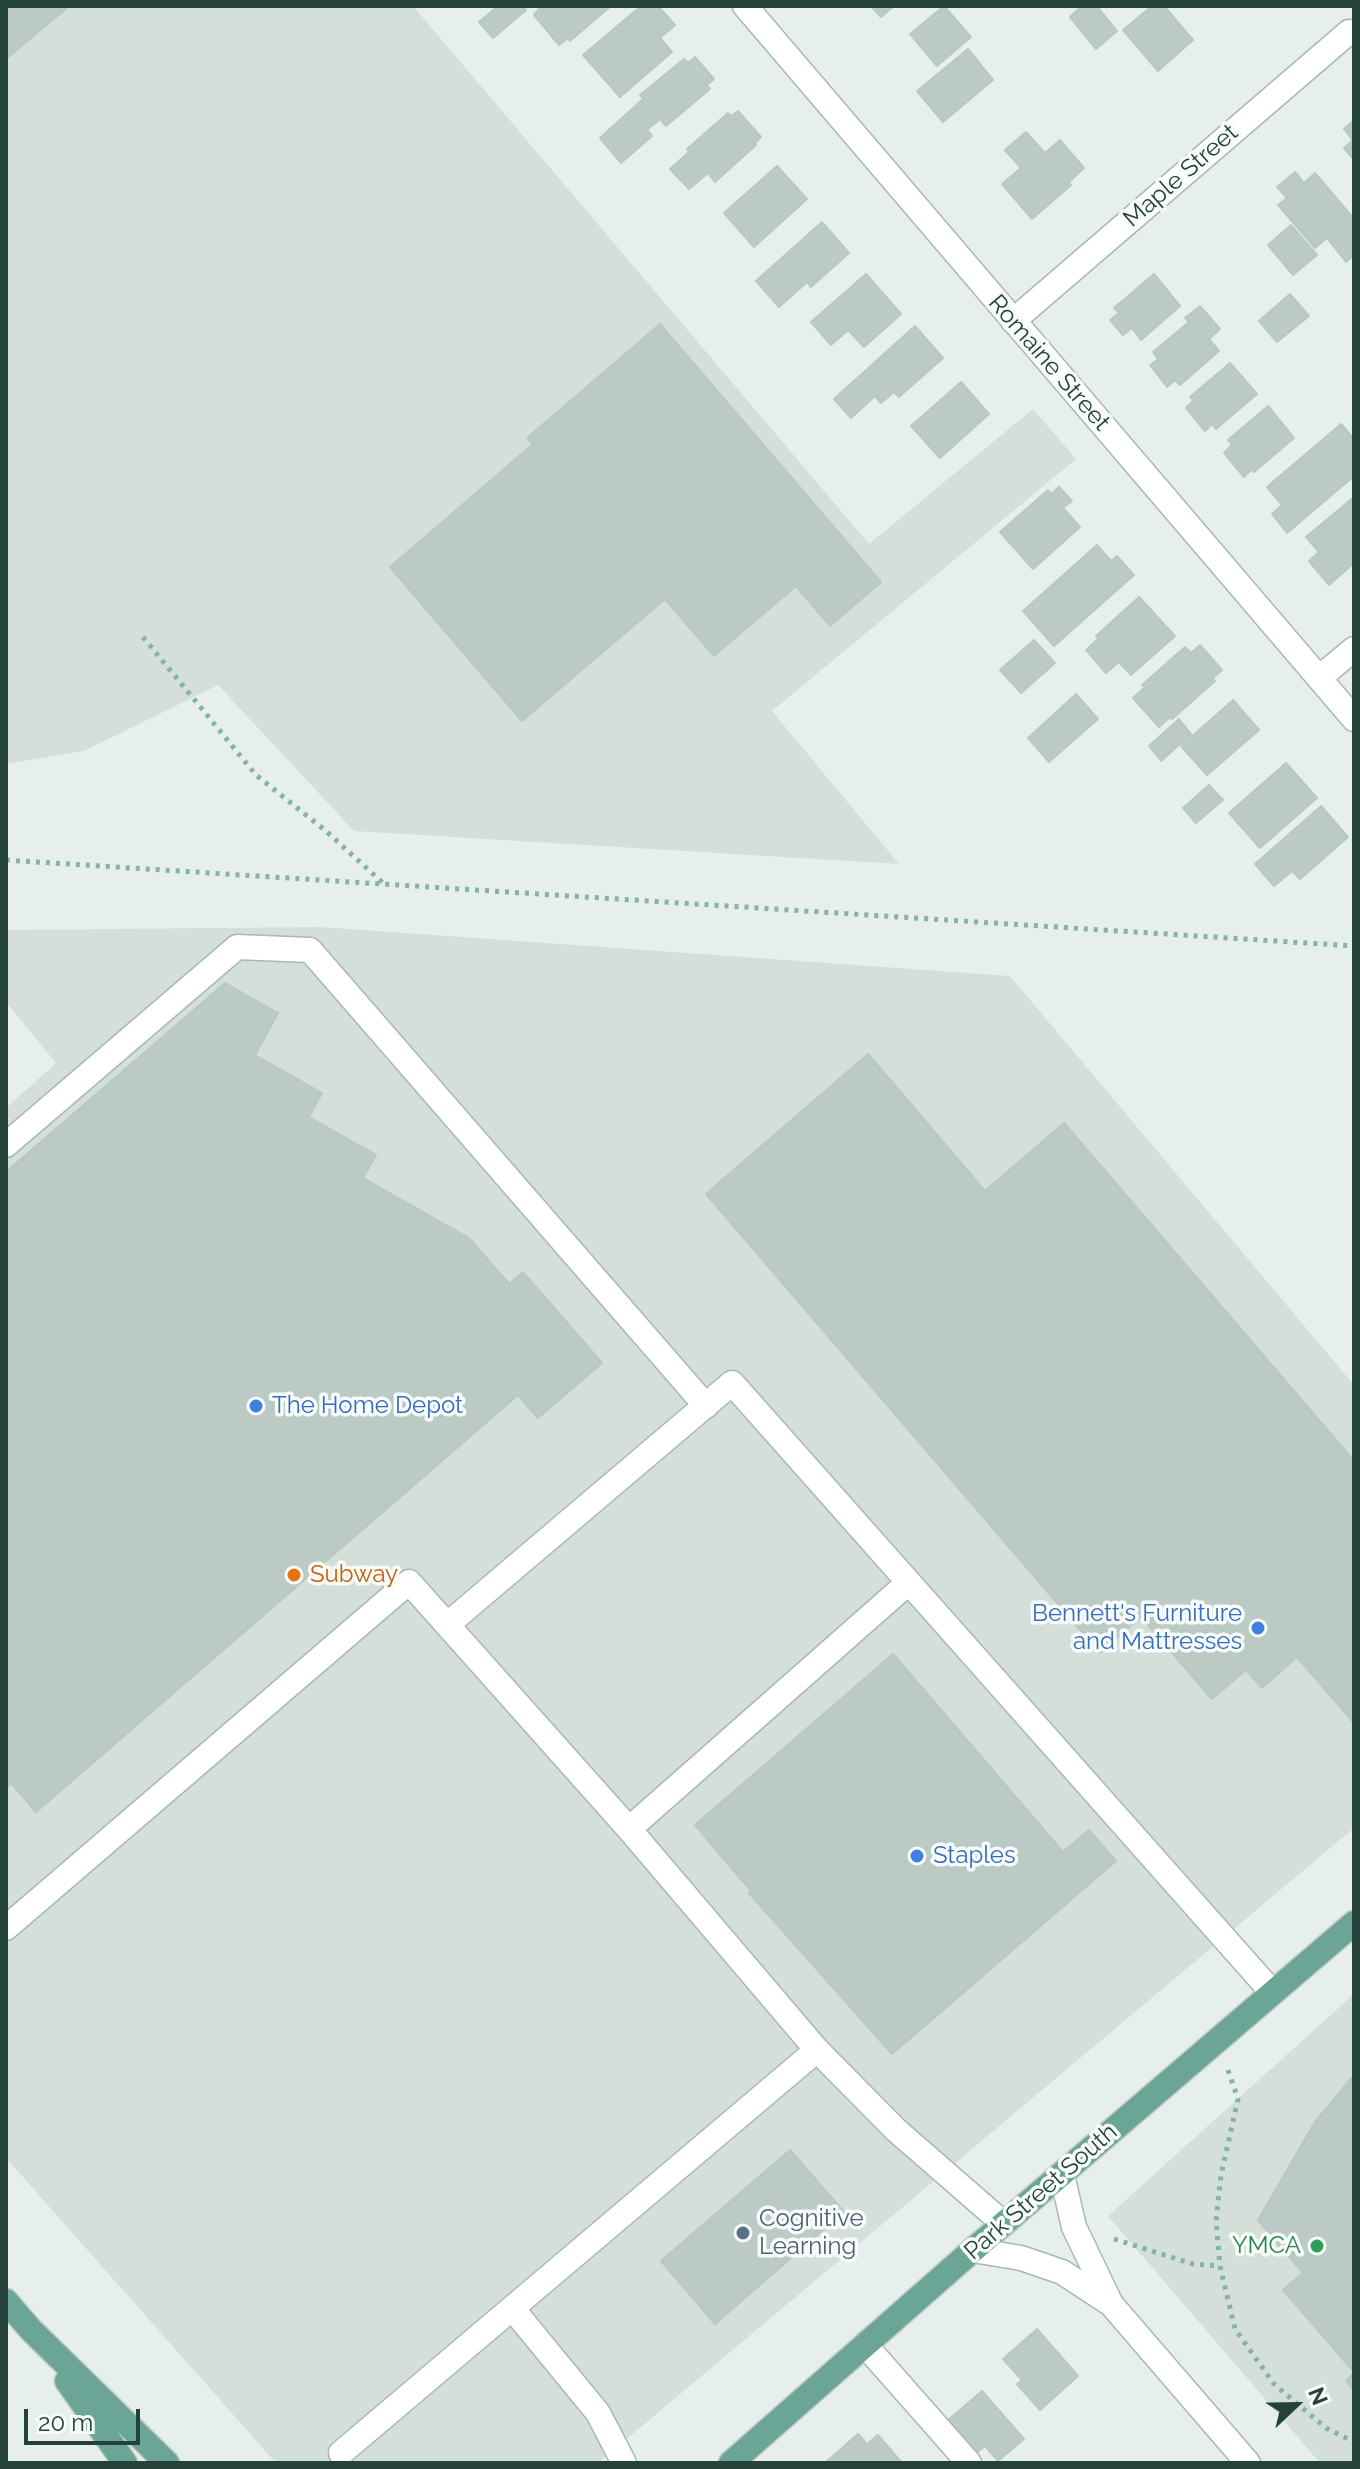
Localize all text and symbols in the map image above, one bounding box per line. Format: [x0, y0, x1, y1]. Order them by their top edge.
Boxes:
street label: Maple Street [1118, 119, 1244, 233]
street label: Romaine Street [982, 289, 1116, 437]
place label: The Home Depot [272, 1392, 463, 1420]
marker: The Home Depot [247, 1397, 265, 1415]
place label: Subway [310, 1561, 398, 1589]
marker: Subway [285, 1566, 303, 1584]
place label: Bennett's Furniture and Mattresses [1032, 1600, 1242, 1656]
marker: Bennett's Furniture and Mattresses [1249, 1619, 1267, 1637]
place label: Staples [933, 1842, 1015, 1870]
marker: Staples [908, 1847, 926, 1865]
street label: Park Street South [959, 2118, 1123, 2266]
place label: Cognitive Learning [759, 2205, 864, 2261]
marker: Cognitive Learning [734, 2224, 752, 2242]
place label: YMCA [1232, 2232, 1301, 2260]
marker: YMCA [1308, 2237, 1326, 2255]
north arrow [1256, 2365, 1336, 2445]
text: N [1303, 2383, 1333, 2409]
scale bar [28, 2393, 144, 2443]
text: 20 m [38, 2408, 93, 2437]

